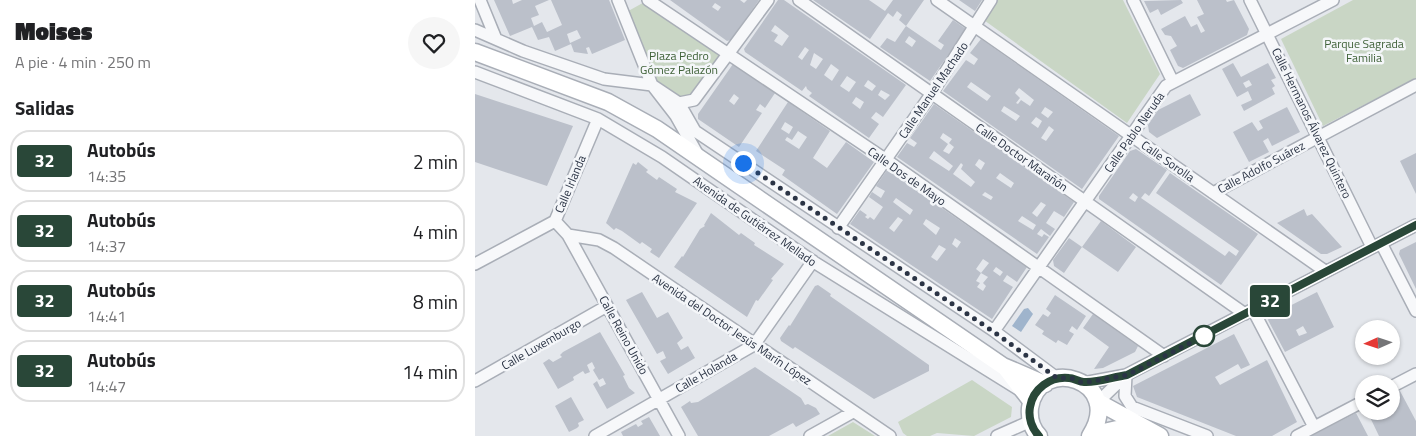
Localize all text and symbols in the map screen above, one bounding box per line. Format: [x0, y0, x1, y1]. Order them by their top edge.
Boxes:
text: Moises [15, 13, 93, 49]
button: heart [408, 17, 460, 69]
park label: Parque Sagrada Familia [1324, 34, 1404, 67]
street label: Calle Manuel Machado [893, 38, 973, 142]
street label: Calle Hermanos Álvarez Quintero [1267, 44, 1357, 202]
park label: Plaza Pedro Gómez Palazón [640, 46, 718, 79]
text: A pie · 4 min · 250 m [15, 50, 151, 74]
street label: Calle Pablo Neruda [1099, 88, 1169, 176]
text: Salidas [15, 93, 74, 122]
street label: Calle Doctor Marañón [972, 118, 1072, 196]
text: Autobús [87, 135, 156, 164]
street label: Calle Sorolla [1137, 136, 1199, 186]
street label: Calle Adolfo Suárez [1214, 136, 1308, 198]
street label: Calle Dos de Mayo [864, 142, 950, 210]
text: 32 [34, 147, 55, 174]
text: 2 min [413, 147, 458, 176]
your location [731, 151, 756, 176]
street label: Calle Irlanda [549, 152, 591, 216]
text: 14:35 [87, 164, 126, 188]
street label: Avenida de Gutiérrez Mellado [689, 171, 821, 271]
text: Autobús [87, 205, 156, 234]
text: 32 [34, 217, 55, 244]
text: 4 min [413, 217, 458, 246]
text: 14:37 [87, 234, 126, 258]
street label: Avenida del Doctor Jesús Marín López [648, 268, 816, 390]
text: Autobús [87, 275, 156, 304]
line badge: 32 [1247, 285, 1293, 317]
text: 32 [34, 287, 55, 314]
text: 8 min [413, 287, 458, 316]
text: 32 [1260, 287, 1280, 314]
street label: Calle Reino Unido [594, 292, 654, 378]
text: 14:41 [87, 304, 126, 328]
street label: Calle Luxemburgo [498, 313, 584, 375]
north arrow [1355, 320, 1400, 365]
map controls [1355, 320, 1400, 420]
unlabelled marker [1193, 325, 1215, 347]
text: Autobús [87, 345, 156, 374]
street label: Calle Holanda [671, 347, 741, 397]
text: 32 [34, 357, 55, 384]
text: 14 min [402, 357, 458, 386]
text: 14:47 [87, 374, 126, 398]
button: layers [1355, 375, 1400, 420]

